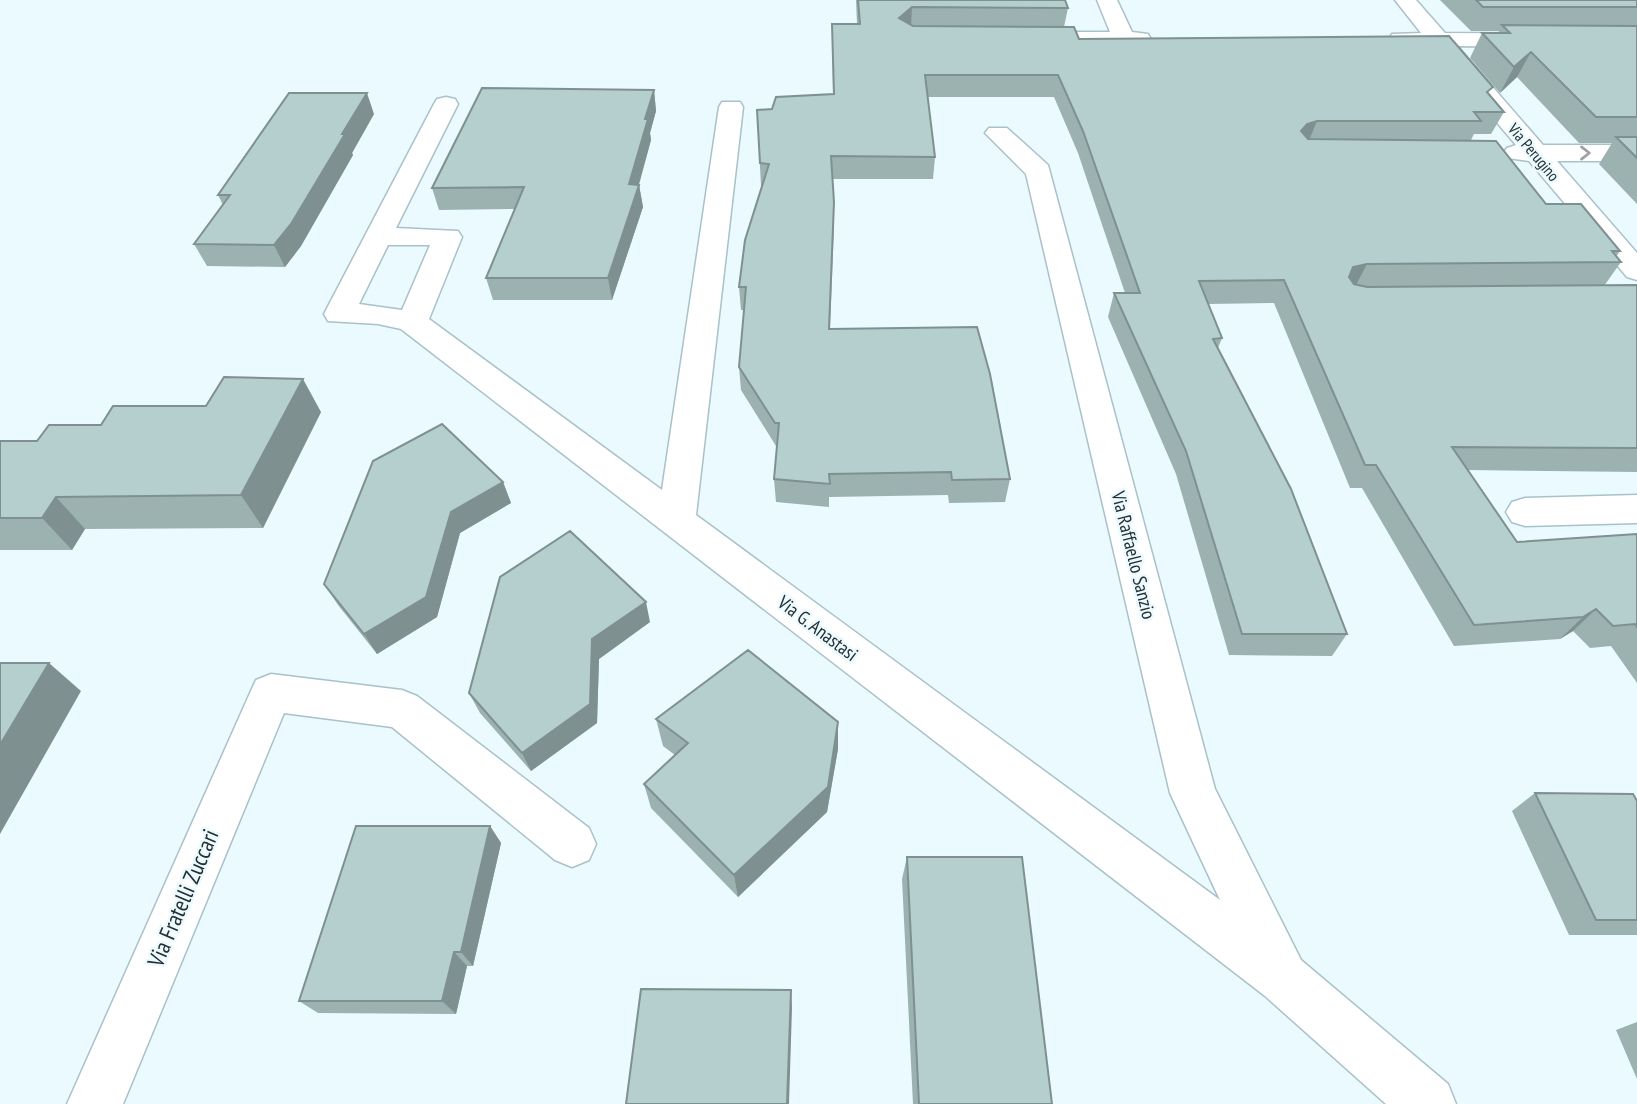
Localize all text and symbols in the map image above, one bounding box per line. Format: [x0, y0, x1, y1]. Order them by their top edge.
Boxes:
street label: Via Perugino [1503, 118, 1564, 185]
one-way arrow [1580, 145, 1591, 161]
street label: Via Raffaello Sanzio [1106, 488, 1161, 621]
street label: Via G. Anastasi [772, 589, 863, 666]
street label: Via Fratelli Zuccari [140, 825, 225, 972]

